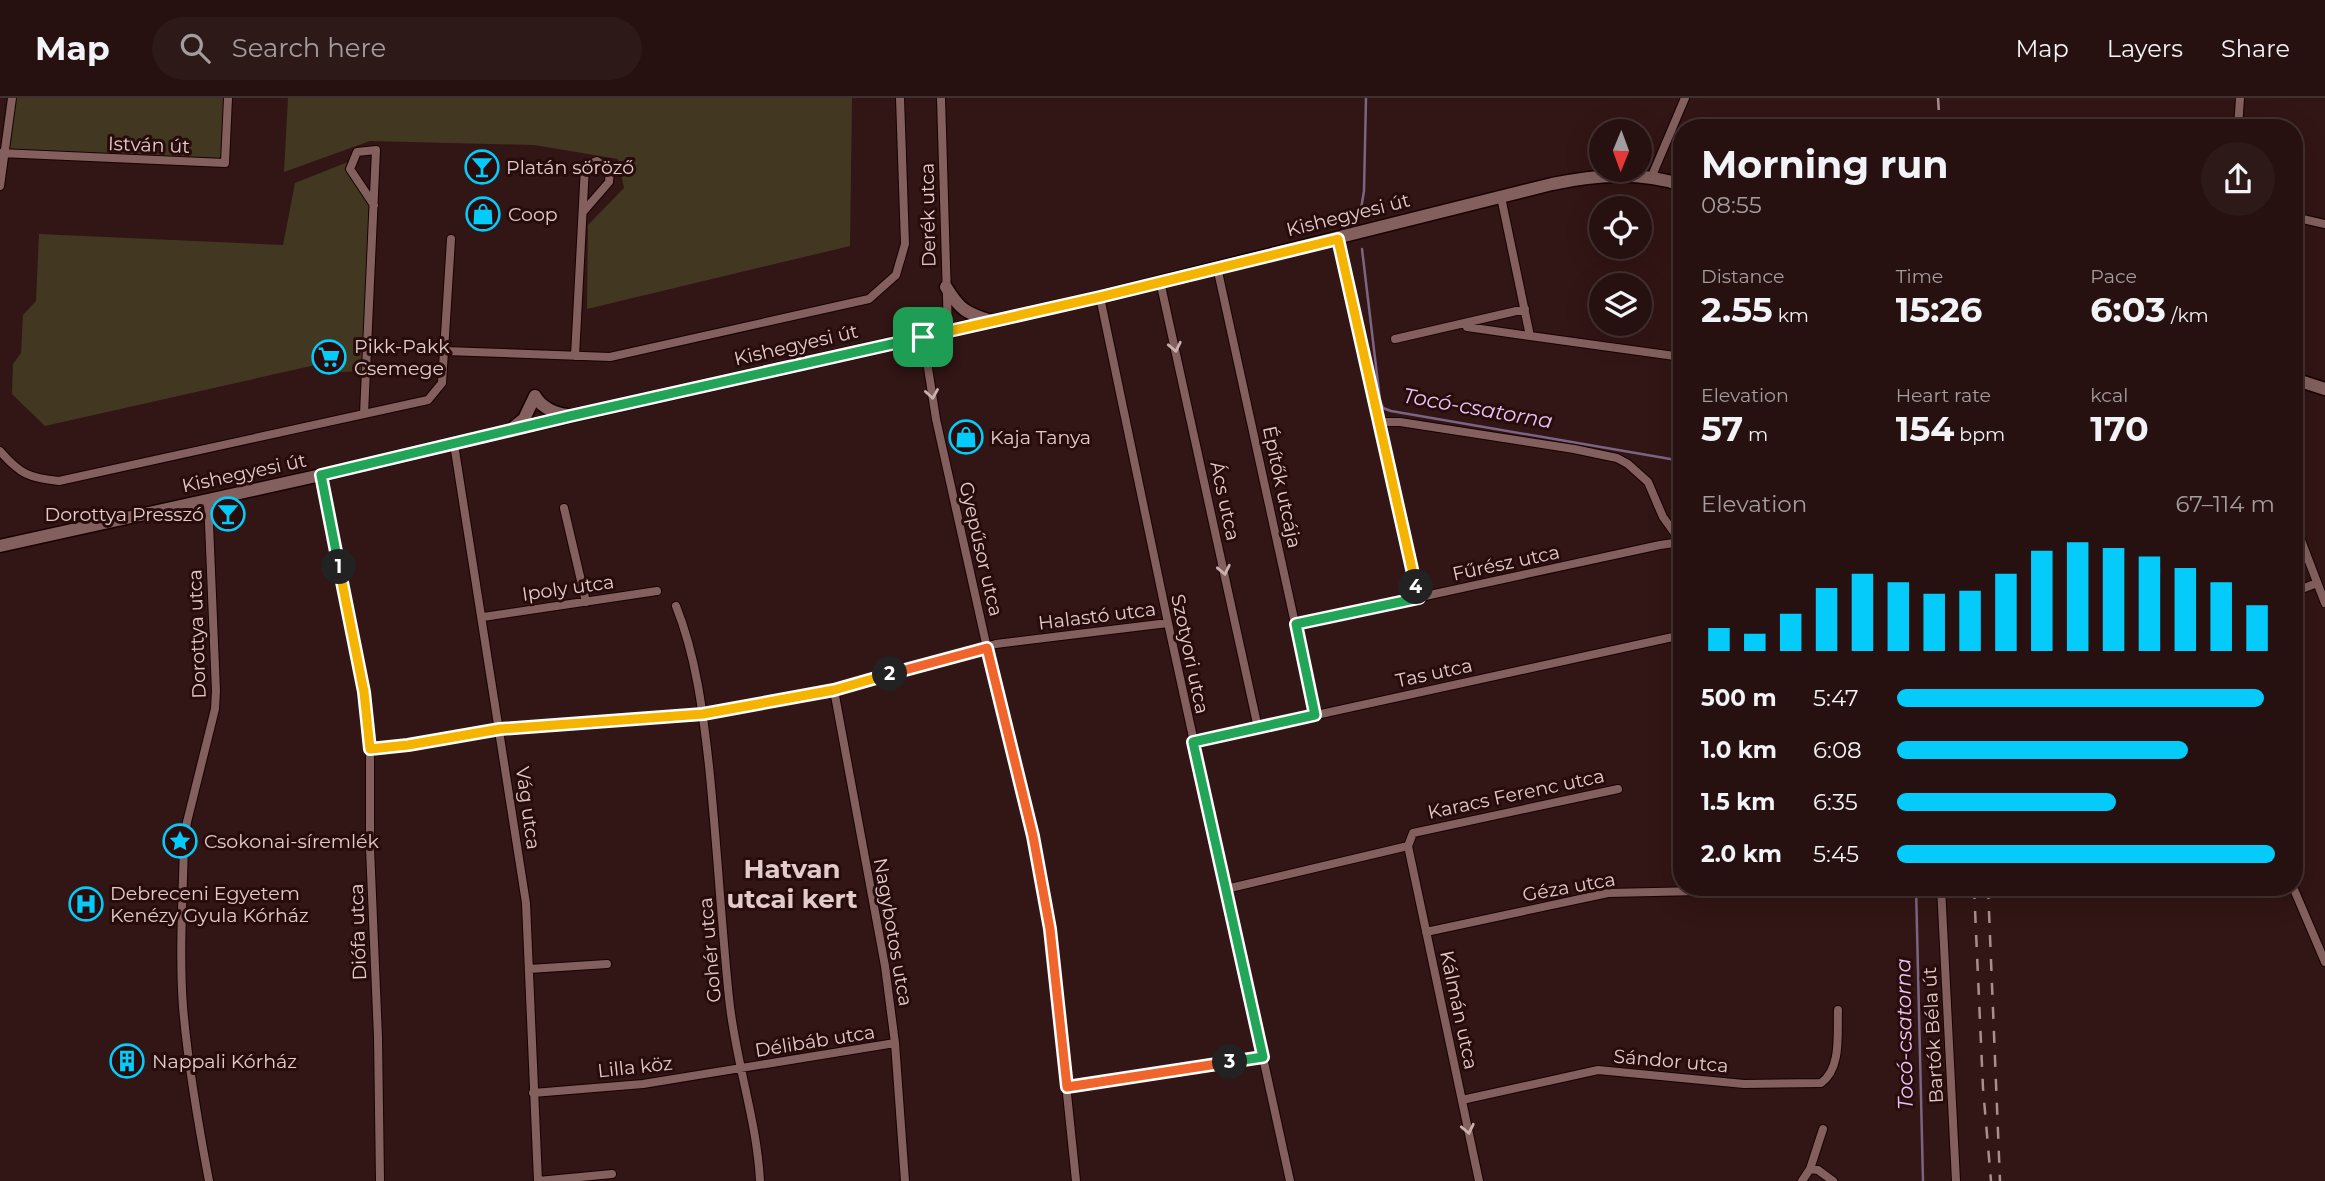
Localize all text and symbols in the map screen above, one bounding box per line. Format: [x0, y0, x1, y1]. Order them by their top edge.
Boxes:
search box [152, 17, 642, 80]
text: Map [35, 28, 110, 68]
icon: search [176, 29, 214, 67]
text: Search here [232, 32, 386, 64]
text: Map [2015, 34, 2069, 63]
text: Layers [2107, 34, 2183, 63]
text: Share [2221, 34, 2290, 63]
north arrow [1589, 119, 1652, 182]
map controls [1589, 119, 1652, 336]
street label: István út [108, 132, 191, 158]
text: Morning run [1701, 141, 1949, 188]
button: share [2201, 142, 2275, 216]
bar icon: Platán söröző [463, 148, 501, 186]
place label: Platán söröző [506, 156, 634, 179]
street label: Derék utca [916, 163, 940, 267]
street label: Kishegyesi út [1284, 188, 1412, 241]
text: 08:55 [1701, 191, 1762, 219]
shop icon: Coop [464, 195, 502, 233]
button: locate [1589, 196, 1652, 259]
place label: Coop [508, 203, 558, 226]
text: Distance [1701, 265, 1784, 288]
text: Time [1896, 265, 1943, 288]
text: Pace [2090, 265, 2137, 288]
button: layers [1589, 273, 1652, 336]
text: 2.55 [1701, 288, 1773, 331]
text: 15:26 [1896, 288, 1982, 331]
text: 6:03 [2090, 288, 2166, 331]
text: km [1773, 304, 1809, 327]
text: /km [2166, 304, 2209, 327]
pin [893, 307, 953, 367]
icon: arrive [904, 318, 942, 356]
street label: Kishegyesi út [732, 320, 860, 370]
place label: Pikk-Pakk Csemege [354, 335, 450, 380]
supermarket icon: Pikk-Pakk Csemege [310, 338, 348, 376]
one-way arrow [1166, 341, 1181, 353]
water label: Tocó-csatorna [1401, 383, 1555, 433]
text: Elevation [1701, 384, 1789, 407]
text: Heart rate [1896, 384, 1991, 407]
text: kcal [2090, 384, 2128, 407]
one-way arrow [924, 388, 939, 400]
text: 57 [1701, 407, 1743, 450]
text: 154 [1896, 407, 1954, 450]
text: 170 [2090, 407, 2149, 450]
shop icon: Kaja Tanya [947, 418, 985, 456]
text: m [1743, 423, 1768, 446]
text: bpm [1954, 423, 2005, 446]
street label: Építők utcája [1258, 424, 1306, 550]
place label: Kaja Tanya [990, 426, 1091, 449]
street label: Kishegyesi út [180, 449, 309, 497]
street label: Ács utca [1205, 459, 1245, 543]
street label: Gyepűsor utca [954, 479, 1008, 619]
text: Elevation [1701, 490, 1807, 518]
text: 67–114 m [2175, 490, 2275, 518]
bar icon: Dorottya Presszó [209, 495, 247, 533]
place label: Dorottya Presszó [44, 503, 204, 526]
street label: Fűrész utca [1450, 540, 1562, 586]
pin: 1 [322, 550, 356, 584]
text: 1 [335, 555, 342, 578]
one-way arrow [1215, 564, 1230, 576]
street label: Dorottya utca [183, 569, 211, 699]
street label: Ipoly utca [520, 570, 616, 606]
pin: 4 [1398, 570, 1434, 604]
text: 4 [1409, 575, 1422, 598]
street label: Szotyori utca [1166, 592, 1214, 716]
street label: Halastó utca [1037, 597, 1157, 635]
street label: Tas utca [1394, 654, 1474, 692]
pin: 2 [872, 656, 908, 692]
text: 2 [884, 662, 895, 685]
text: 500 m [1701, 684, 1777, 712]
text: 5:47 [1813, 684, 1859, 712]
text: 1.0 km [1701, 736, 1777, 764]
text: 6:08 [1813, 736, 1862, 764]
street label: Karacs Ferenc utca [1426, 764, 1606, 824]
street label: Vág utca [511, 765, 545, 851]
text: 1.5 km [1701, 788, 1775, 816]
text: 6:35 [1813, 788, 1858, 816]
place icon: Csokonai-síremlék [161, 822, 199, 860]
place label: Csokonai-síremlék [204, 830, 380, 853]
text: 2.0 km [1701, 840, 1782, 868]
text: 5:45 [1813, 840, 1859, 868]
district label: Hatvan utcai kert [726, 853, 858, 915]
street label: Nagybotos utca [869, 856, 917, 1008]
street label: Géza utca [1521, 868, 1617, 906]
place label: Debreceni Egyetem Kenézy Gyula Kórház [110, 882, 309, 927]
street label: Diófa utca [345, 883, 371, 981]
hospital icon: Debreceni Egyetem Kenézy Gyula Kórház [67, 885, 105, 923]
street label: Gohér utca [694, 896, 726, 1004]
street label: Kálmán utca [1435, 949, 1483, 1071]
water label: Tocó-csatorna [1890, 958, 1918, 1110]
street label: Bartók Béla út [1918, 966, 1948, 1104]
street label: Délibáb utca [753, 1020, 877, 1062]
building icon: Nappali Kórház [108, 1042, 146, 1080]
pin: 3 [1212, 1044, 1248, 1080]
street label: Sándor utca [1613, 1045, 1729, 1077]
place label: Nappali Kórház [152, 1050, 297, 1073]
text: 3 [1224, 1050, 1235, 1073]
street label: Lilla köz [596, 1052, 674, 1082]
one-way arrow [1459, 1123, 1474, 1135]

